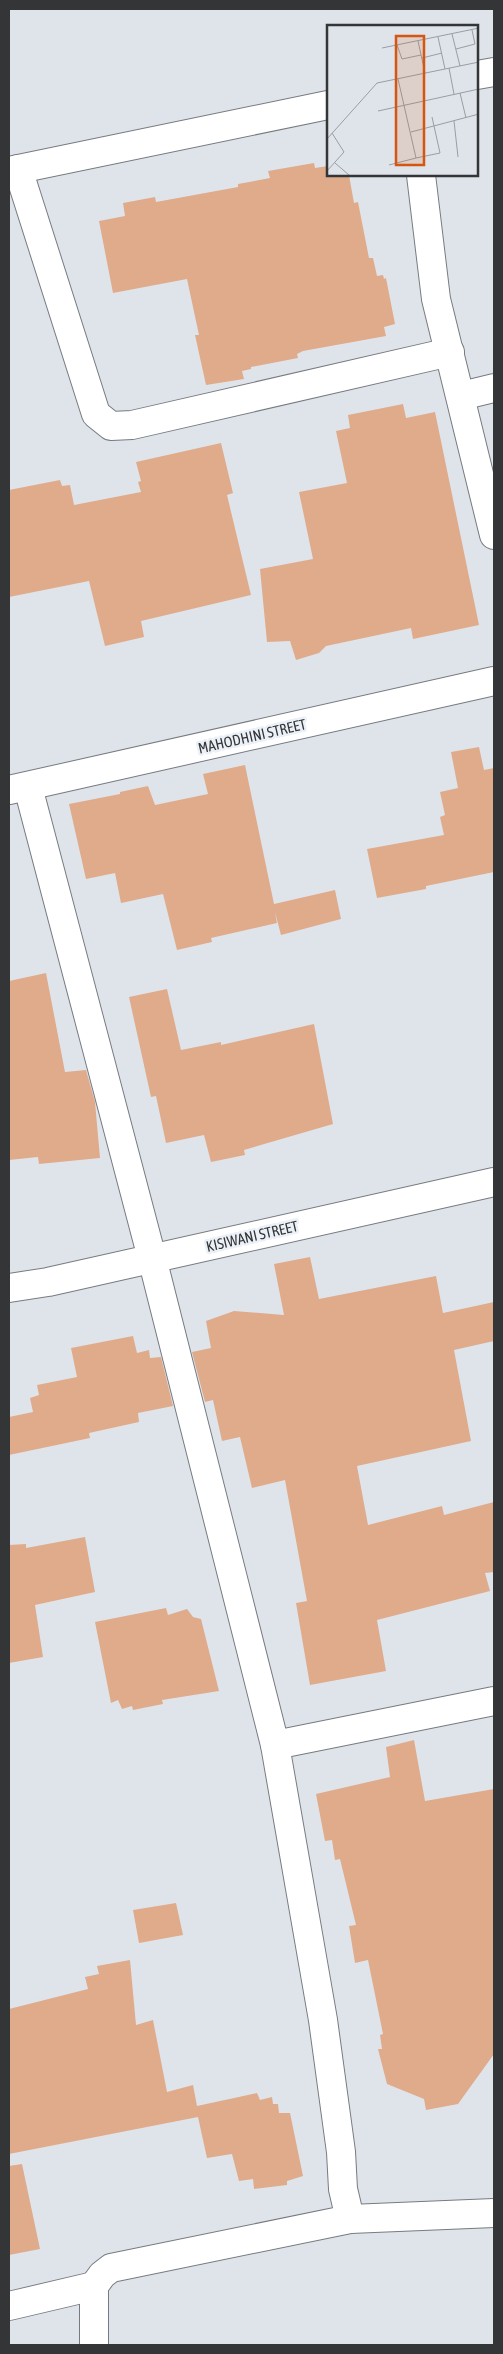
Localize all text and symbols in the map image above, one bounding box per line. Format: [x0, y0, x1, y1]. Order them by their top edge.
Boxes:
inset map [327, 25, 478, 176]
street label: MAHODHINI STREET [196, 715, 308, 757]
street label: KISIWANI STREET [204, 1217, 300, 1255]

